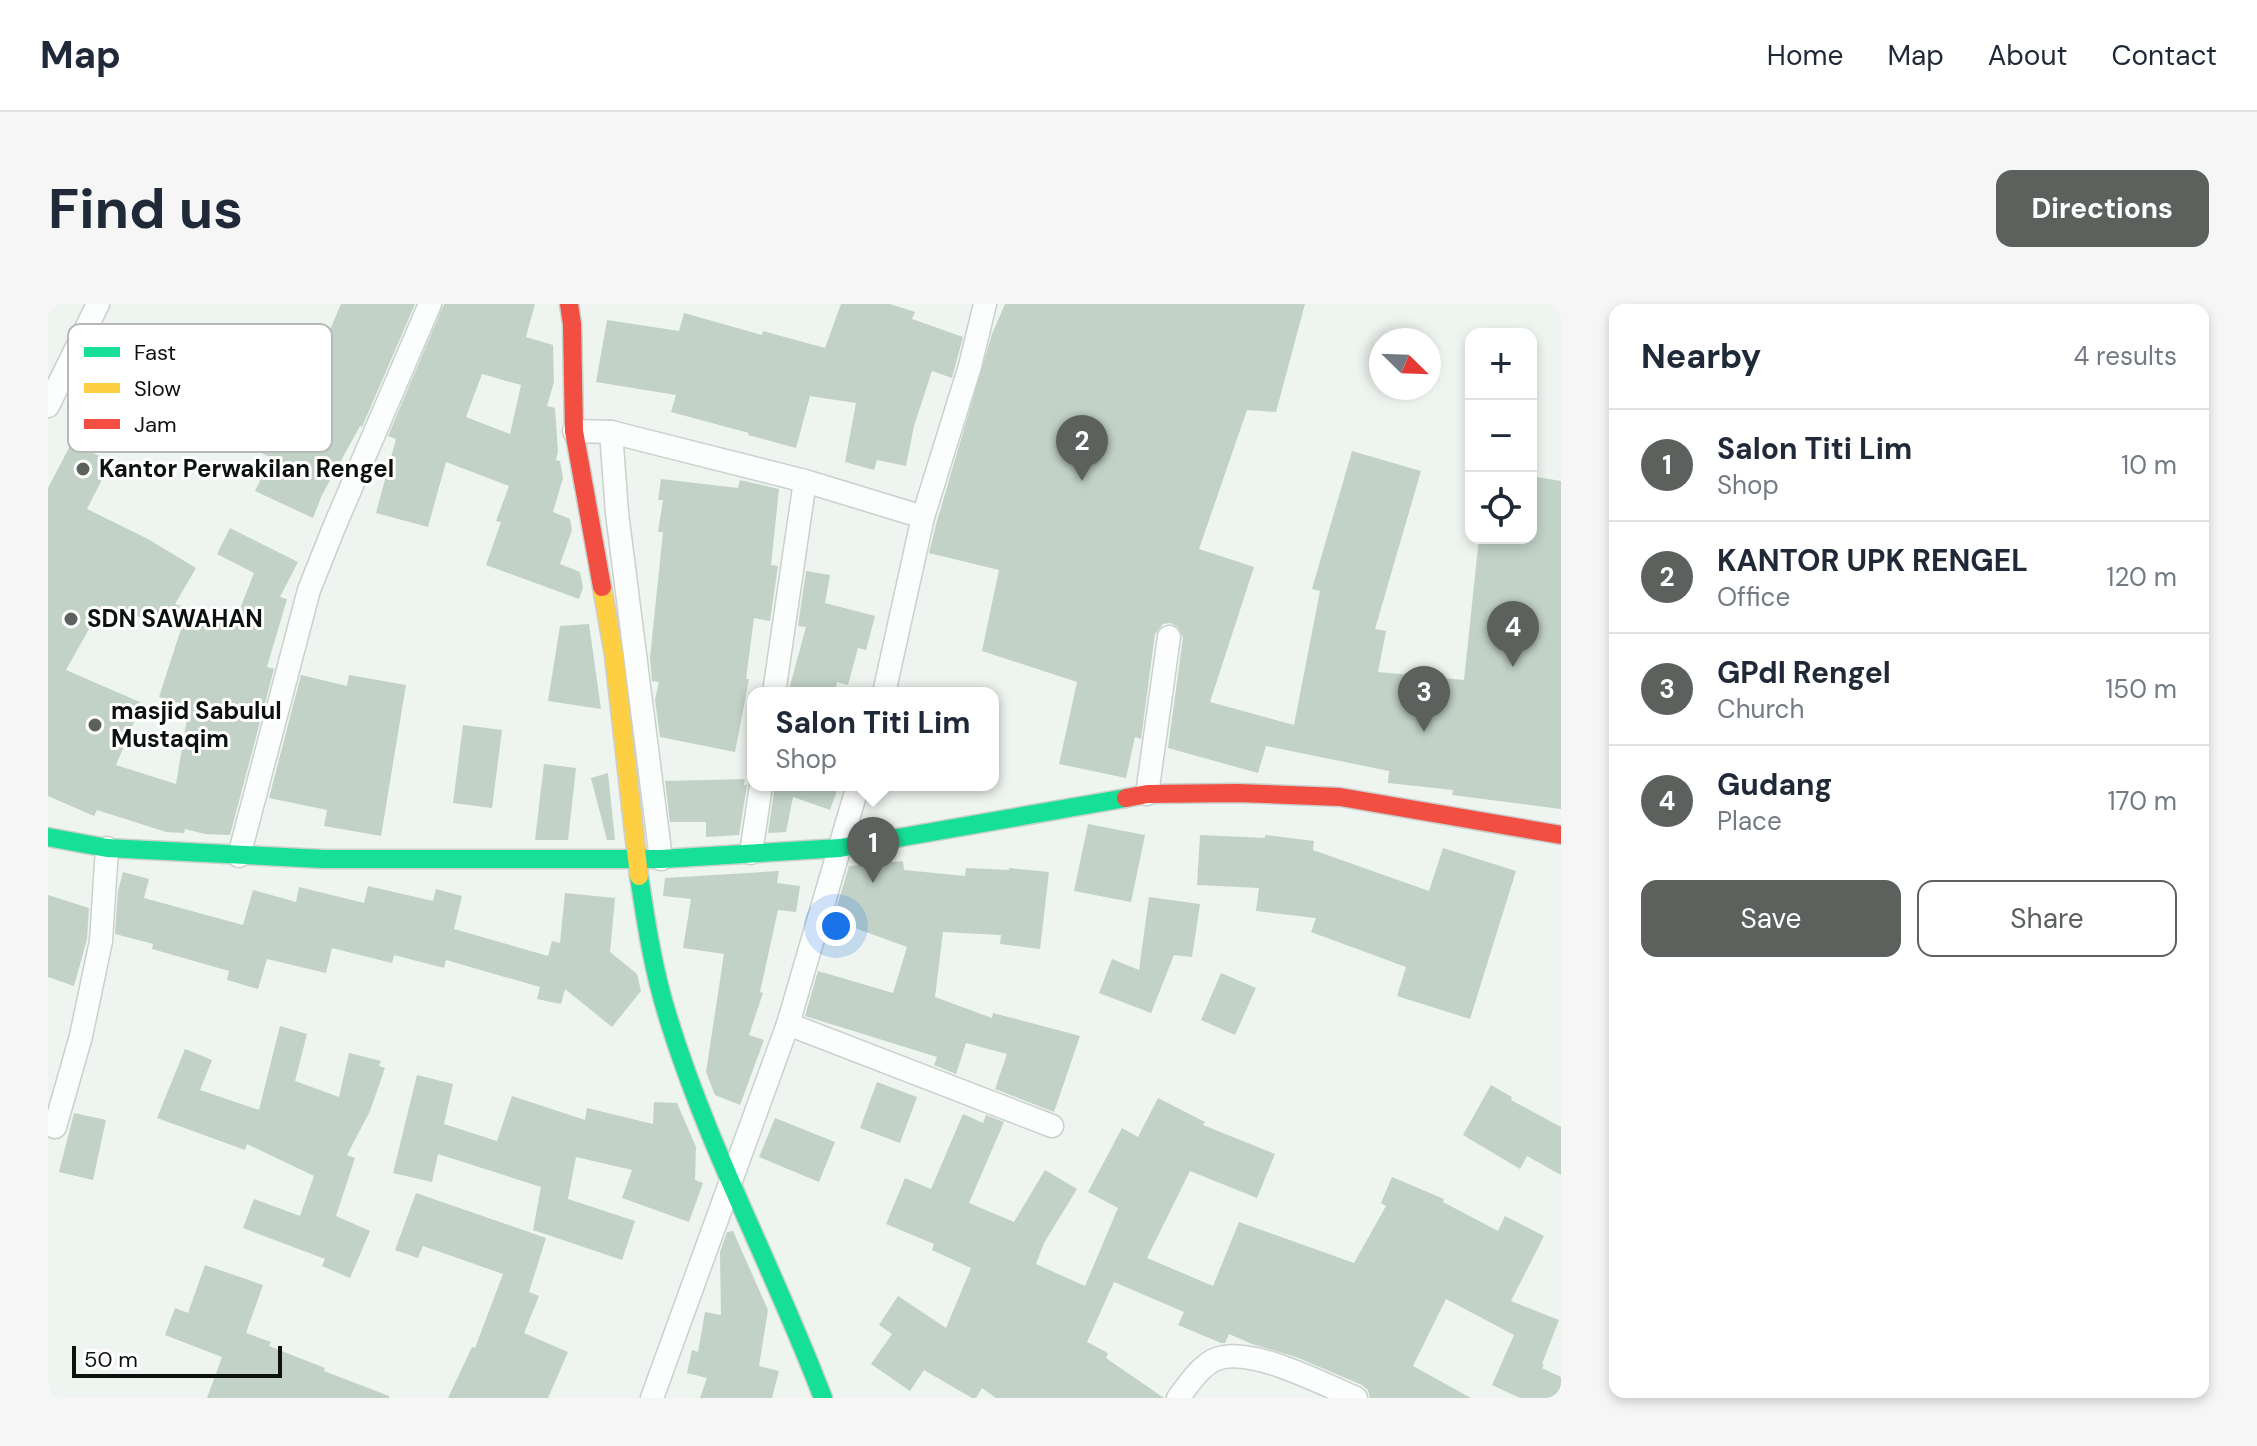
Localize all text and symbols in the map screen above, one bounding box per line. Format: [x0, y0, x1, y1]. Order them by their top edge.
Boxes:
text: Map [40, 30, 121, 80]
text: Home [1767, 37, 1843, 74]
text: Map [1887, 37, 1944, 74]
text: About [1988, 37, 2067, 74]
text: Contact [2111, 37, 2217, 74]
button: Directions [1996, 170, 2209, 247]
text: Find us [48, 172, 243, 245]
legend [68, 324, 332, 452]
north arrow [1369, 328, 1441, 400]
map controls [1465, 328, 1537, 544]
button: + [1465, 328, 1537, 400]
text: Nearby [1641, 334, 1761, 379]
text: Fast [134, 338, 176, 367]
text: 4 results [2073, 339, 2177, 373]
text: Slow [134, 374, 181, 403]
button: − [1465, 400, 1537, 472]
text: Jam [134, 410, 177, 439]
pin: 2 [1056, 415, 1108, 481]
text: Salon Titi Lim [1717, 429, 1912, 468]
text: 1 [1662, 448, 1672, 482]
text: 10 m [2121, 448, 2177, 482]
place label: Kantor Perwakilan Rengel [99, 453, 394, 484]
marker: Kantor Perwakilan Rengel [74, 460, 92, 478]
text: Shop [1717, 468, 1779, 502]
button: locate [1465, 472, 1537, 544]
text: KANTOR UPK RENGEL [1717, 541, 2028, 580]
text: 2 [1659, 560, 1675, 594]
text: 120 m [2106, 560, 2177, 594]
text: Office [1717, 580, 1790, 614]
pin: 4 [1487, 601, 1539, 667]
place label: SDN SAWAHAN [87, 603, 263, 634]
marker: SDN SAWAHAN [62, 610, 80, 628]
text: GPdI Rengel [1717, 653, 1891, 692]
pin: 3 [1398, 666, 1450, 732]
text: 3 [1659, 672, 1675, 706]
text: 150 m [2105, 672, 2177, 706]
popup [747, 687, 999, 791]
text: Church [1717, 692, 1804, 726]
place label: masjid Sabulul Mustaqim [111, 695, 282, 754]
text: Salon Titi Lim [775, 703, 971, 742]
marker: masjid Sabulul Mustaqim [86, 716, 104, 734]
text: Shop [775, 742, 837, 776]
text: Gudang [1717, 765, 1832, 804]
text: 4 [1659, 784, 1675, 818]
text: 170 m [2108, 784, 2177, 818]
text: Place [1717, 804, 1782, 838]
pin: 1 [847, 817, 899, 883]
button: Save [1641, 880, 1901, 957]
button: Share [1917, 880, 2177, 957]
your location [816, 906, 856, 946]
scale bar [72, 1342, 282, 1378]
text: 50 m [84, 1345, 138, 1374]

